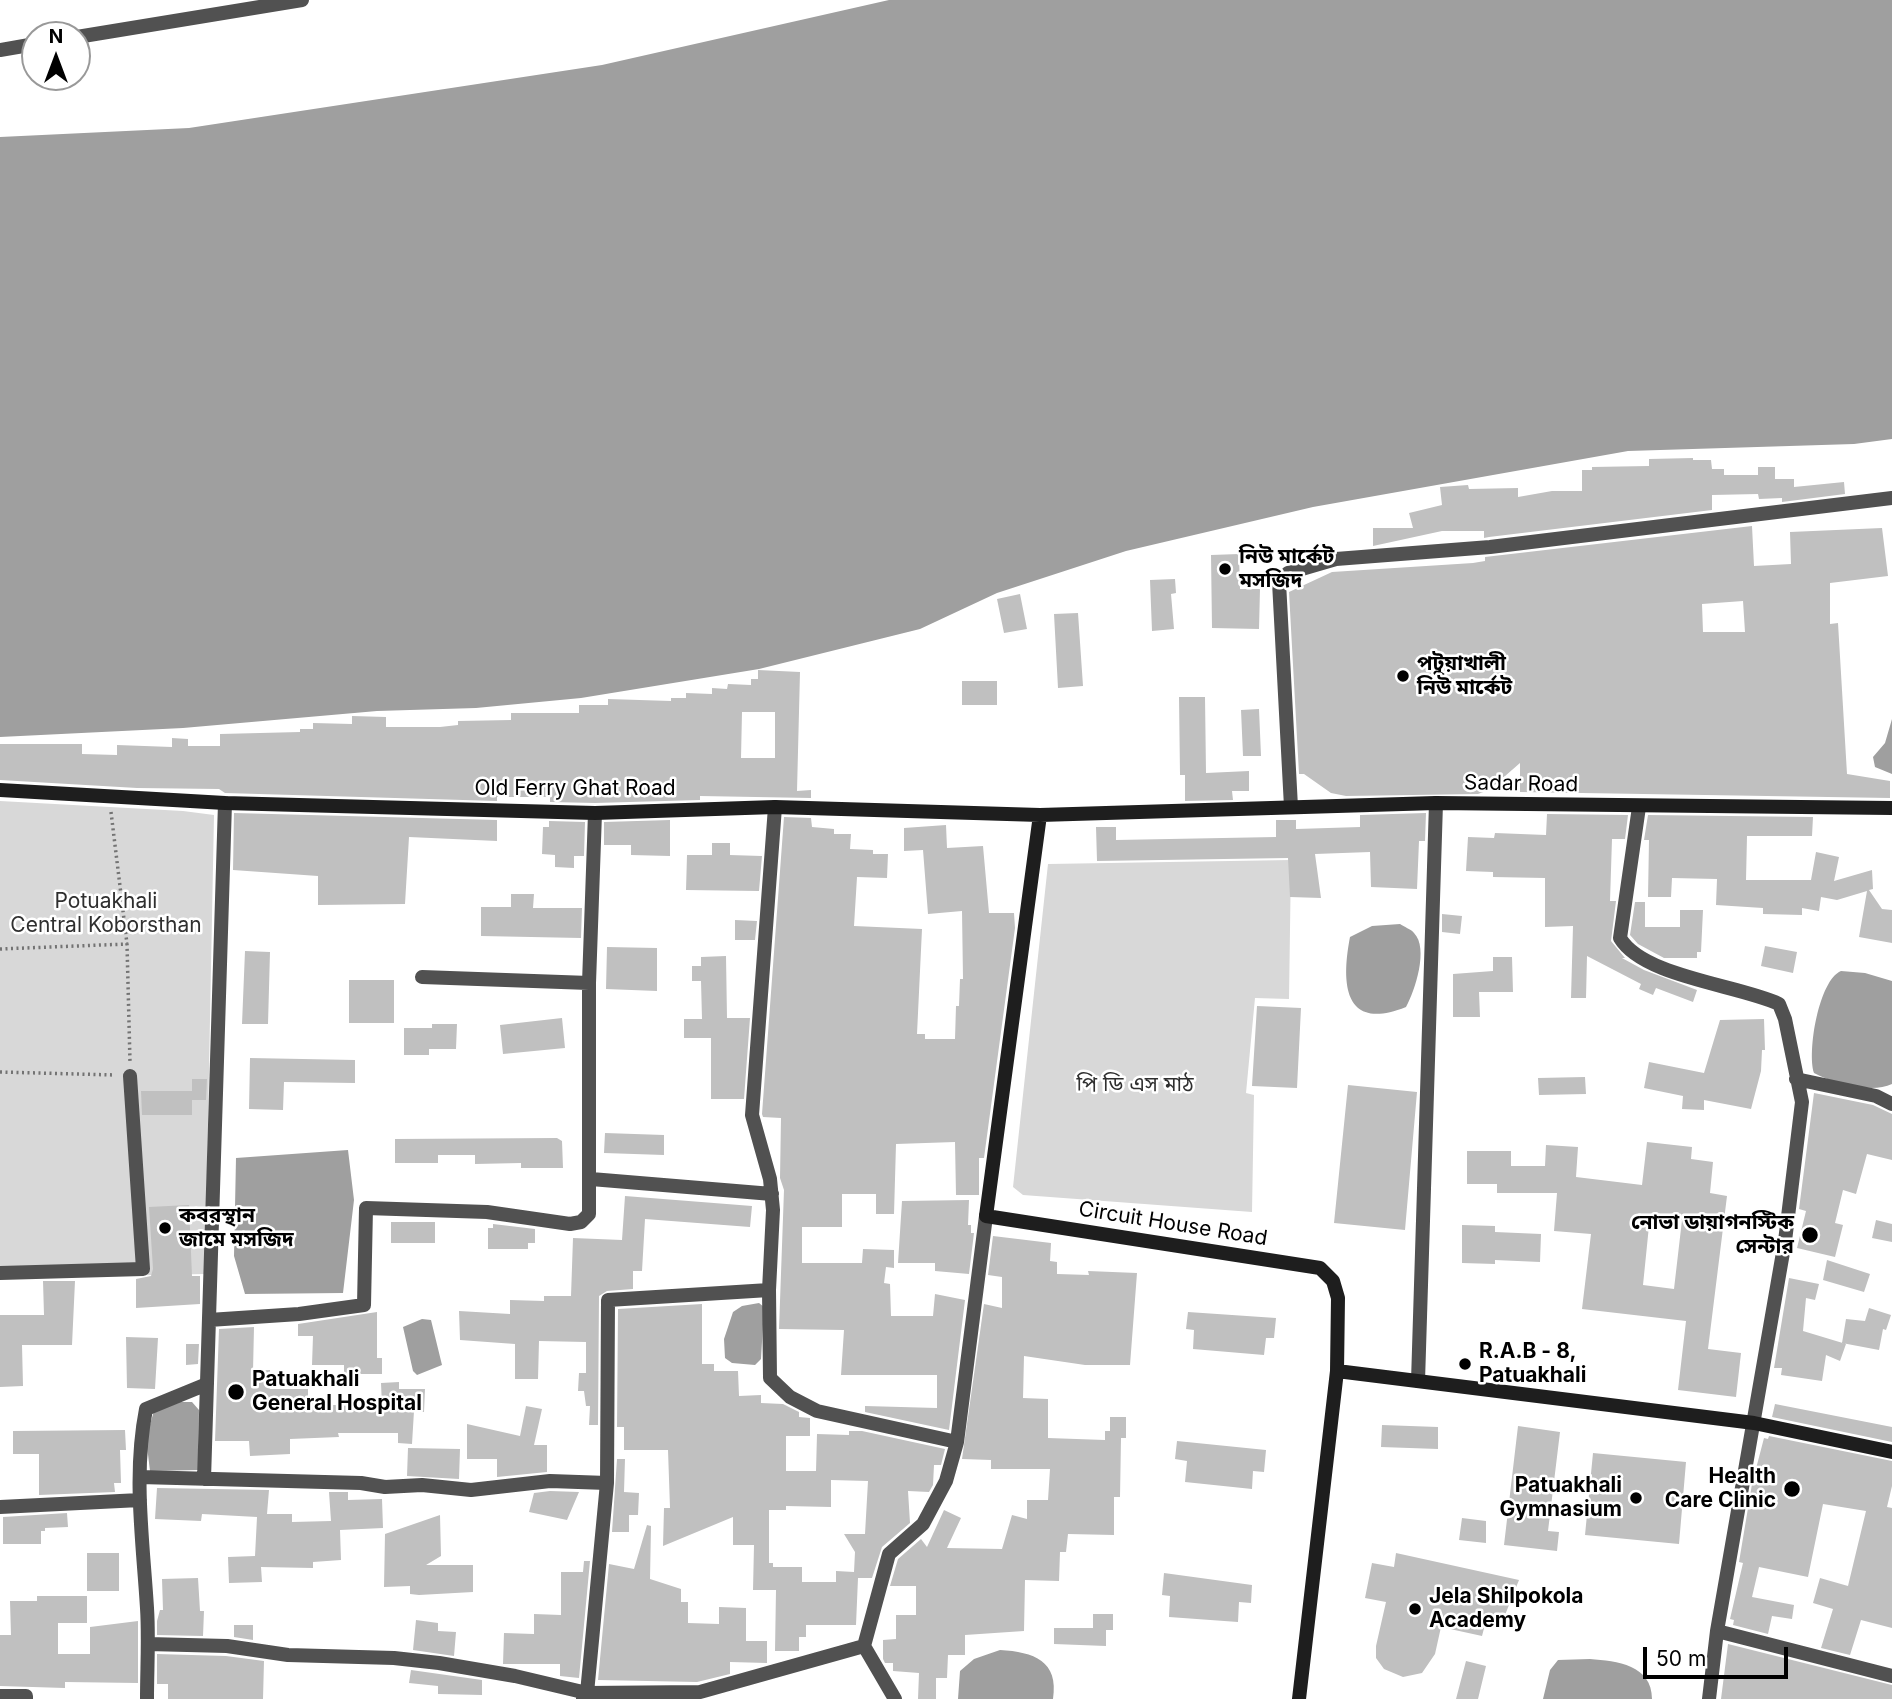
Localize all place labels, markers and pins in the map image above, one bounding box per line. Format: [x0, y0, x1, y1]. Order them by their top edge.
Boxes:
place label: নিউ মার্কেট মসজিদ [1239, 544, 1334, 594]
marker: নিউ মার্কেট মসজিদ [1217, 561, 1233, 577]
place label: পটুয়াখালী নিউ মার্কেট [1417, 651, 1512, 701]
marker: পটুয়াখালী নিউ মার্কেট [1395, 668, 1411, 684]
place label: কবরস্থান জামে মসজিদ [179, 1203, 294, 1253]
place label: নোভা ডায়াগনস্টিক সেন্টার [1631, 1210, 1794, 1260]
marker: কবরস্থান জামে মসজিদ [157, 1220, 173, 1236]
marker: নোভা ডায়াগনস্টিক সেন্টার [1800, 1225, 1820, 1245]
place label: R.A.B - 8, Patuakhali [1479, 1339, 1586, 1389]
marker: R.A.B - 8, Patuakhali [1457, 1356, 1473, 1372]
place label: Patuakhali General Hospital [252, 1367, 422, 1417]
marker: Patuakhali General Hospital [226, 1382, 246, 1402]
place label: Health Care Clinic [1665, 1464, 1776, 1514]
place label: Patuakhali Gymnasium [1499, 1473, 1622, 1523]
marker: Health Care Clinic [1782, 1479, 1802, 1499]
marker: Patuakhali Gymnasium [1628, 1490, 1644, 1506]
place label: Jela Shilpokola Academy [1429, 1584, 1583, 1634]
marker: Jela Shilpokola Academy [1407, 1601, 1423, 1617]

